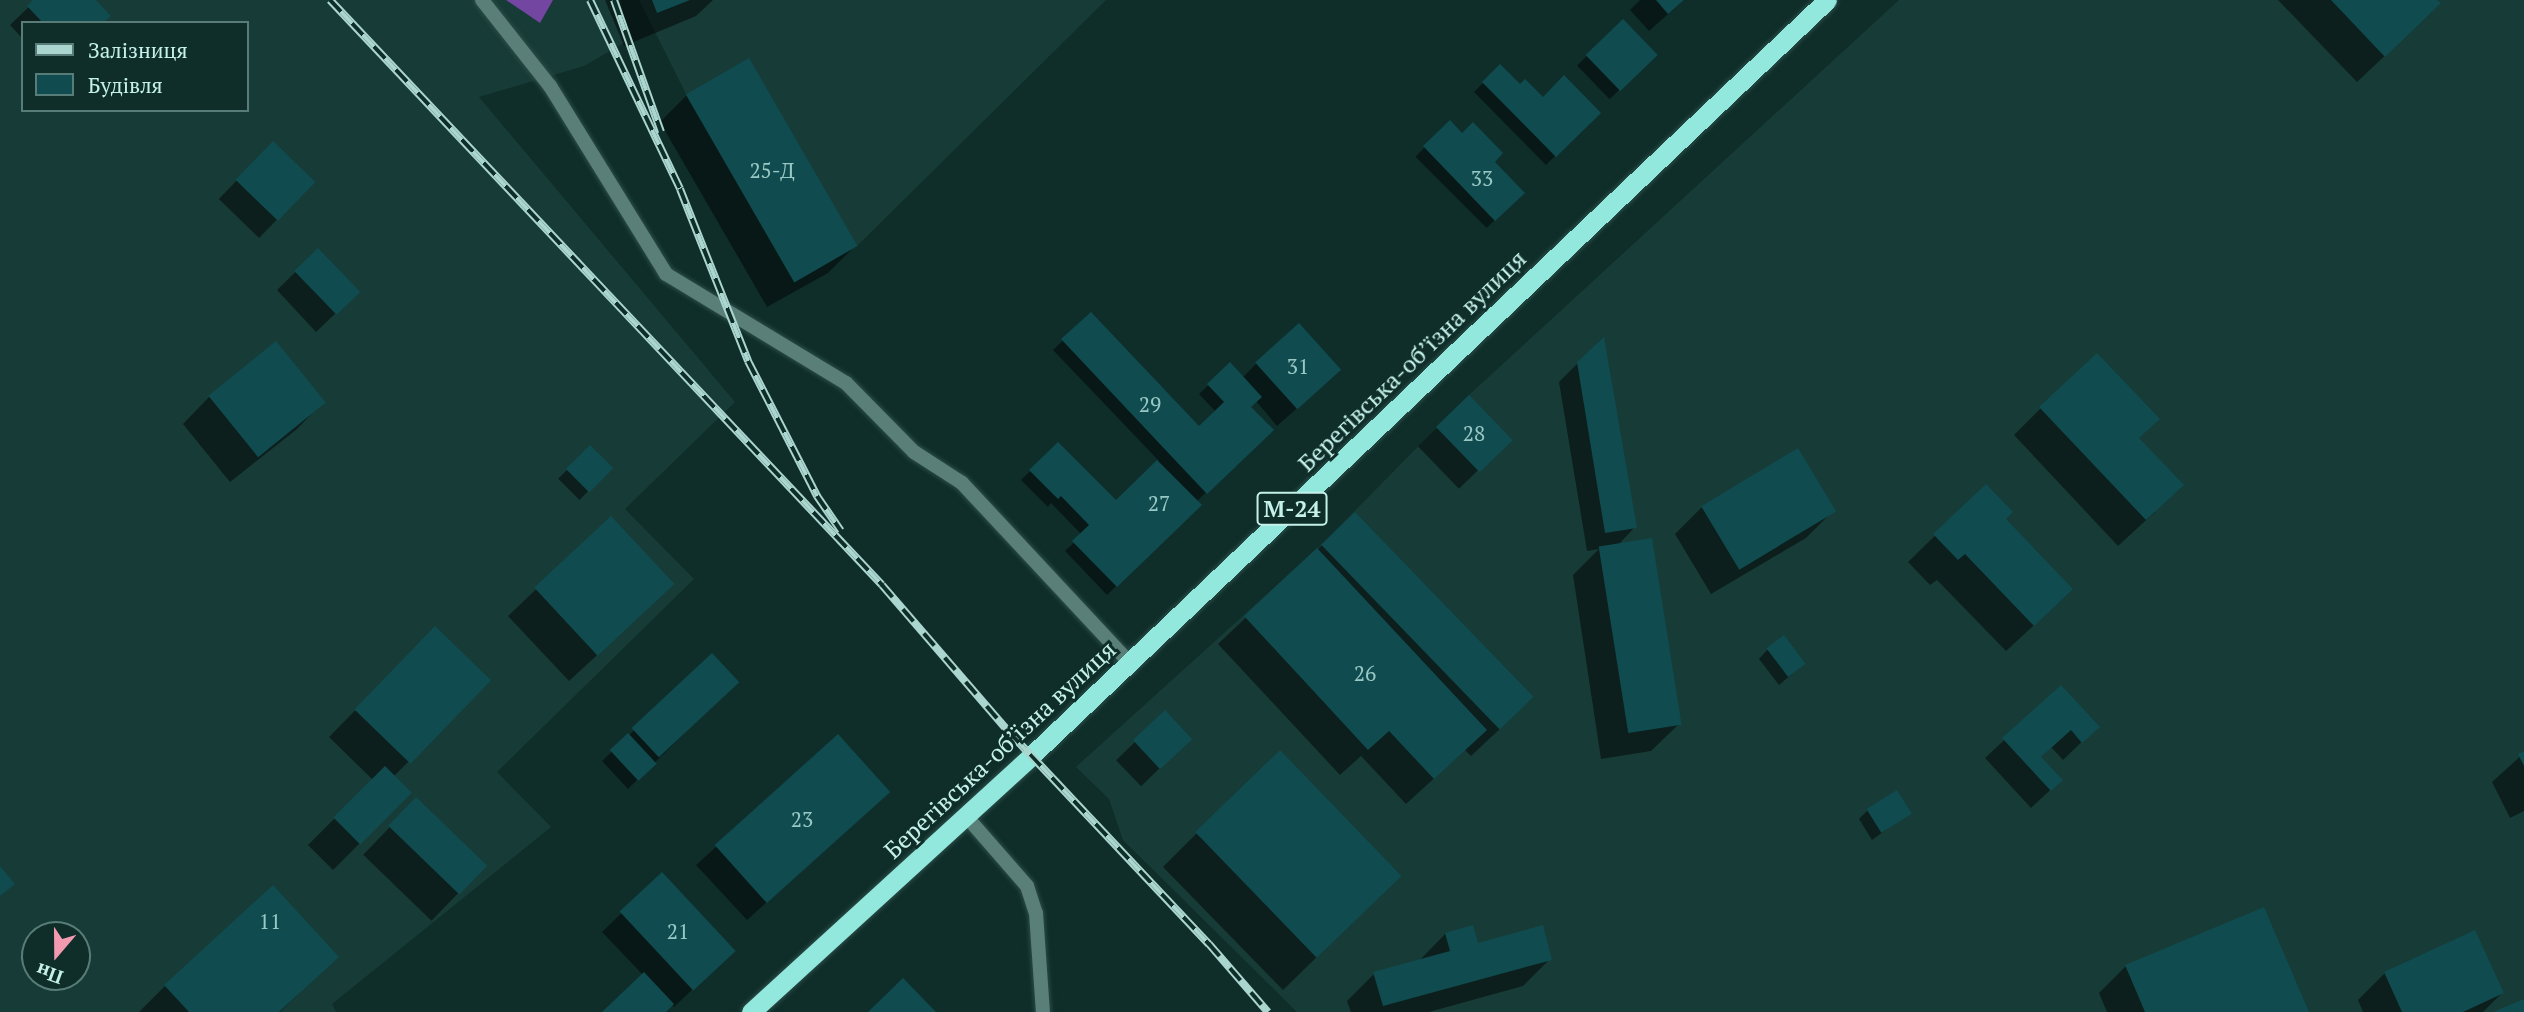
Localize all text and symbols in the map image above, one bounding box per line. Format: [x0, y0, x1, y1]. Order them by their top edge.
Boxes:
legend [21, 21, 248, 112]
text: Залізниця [88, 36, 188, 64]
text: Будівля [88, 71, 163, 99]
house number: 25-Д [749, 157, 795, 183]
house number: 33 [1471, 165, 1493, 191]
street label: Берегівська-обʼїзна вулиця [1292, 244, 1532, 478]
house number: 31 [1287, 353, 1309, 379]
house number: 29 [1139, 391, 1161, 417]
house number: 28 [1463, 420, 1485, 446]
road number: М-24 [1255, 489, 1329, 528]
house number: 27 [1148, 490, 1170, 516]
street label: Берегівська-обʼїзна вулиця [878, 635, 1122, 865]
house number: 26 [1354, 660, 1376, 686]
house number: 23 [791, 806, 813, 832]
house number: 11 [259, 908, 281, 934]
house number: 21 [667, 918, 689, 944]
north arrow [21, 921, 91, 991]
text: Пн [32, 958, 66, 991]

